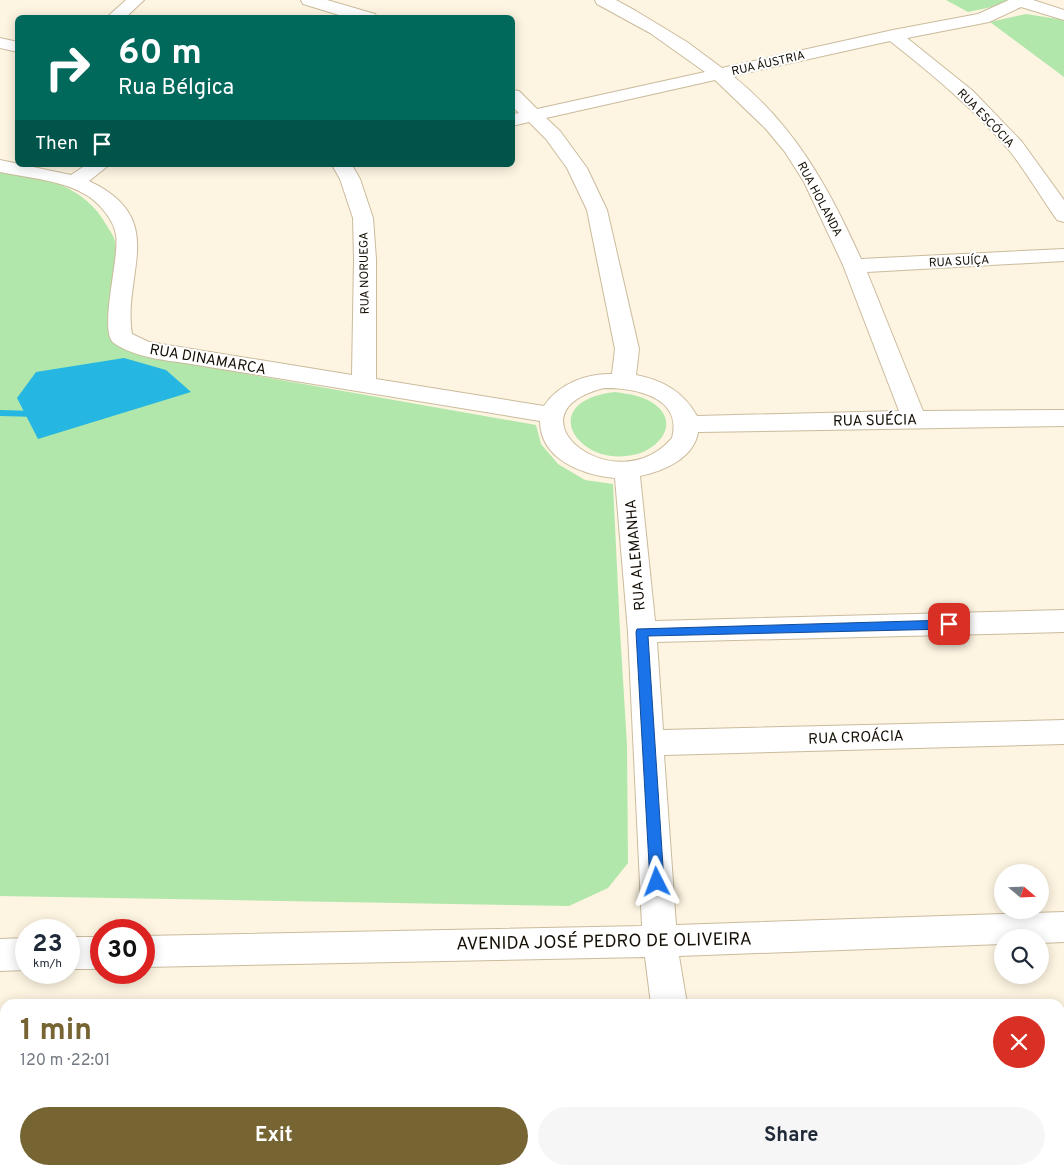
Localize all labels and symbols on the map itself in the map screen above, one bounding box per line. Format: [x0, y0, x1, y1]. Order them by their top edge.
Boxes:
street label: RUA ÁUSTRIA [730, 48, 806, 80]
street label: RUA ESCÓCIA [953, 86, 1017, 152]
street label: RUA HOLANDA [793, 159, 845, 240]
street label: RUA NORUEGA [356, 232, 374, 314]
street label: RUA SUÍÇA [928, 252, 990, 272]
street label: RUA DINAMARCA [148, 341, 268, 380]
street label: RUA SUÉCIA [833, 410, 917, 432]
street label: RUA ALEMANHA [622, 498, 651, 611]
pin [928, 603, 970, 645]
street label: RUA CROÁCIA [808, 726, 904, 750]
position arrow [630, 855, 682, 907]
north arrow [994, 864, 1049, 919]
speed limit sign: 30 [90, 919, 155, 984]
street label: AVENIDA JOSÉ PEDRO DE OLIVEIRA [456, 926, 752, 957]

